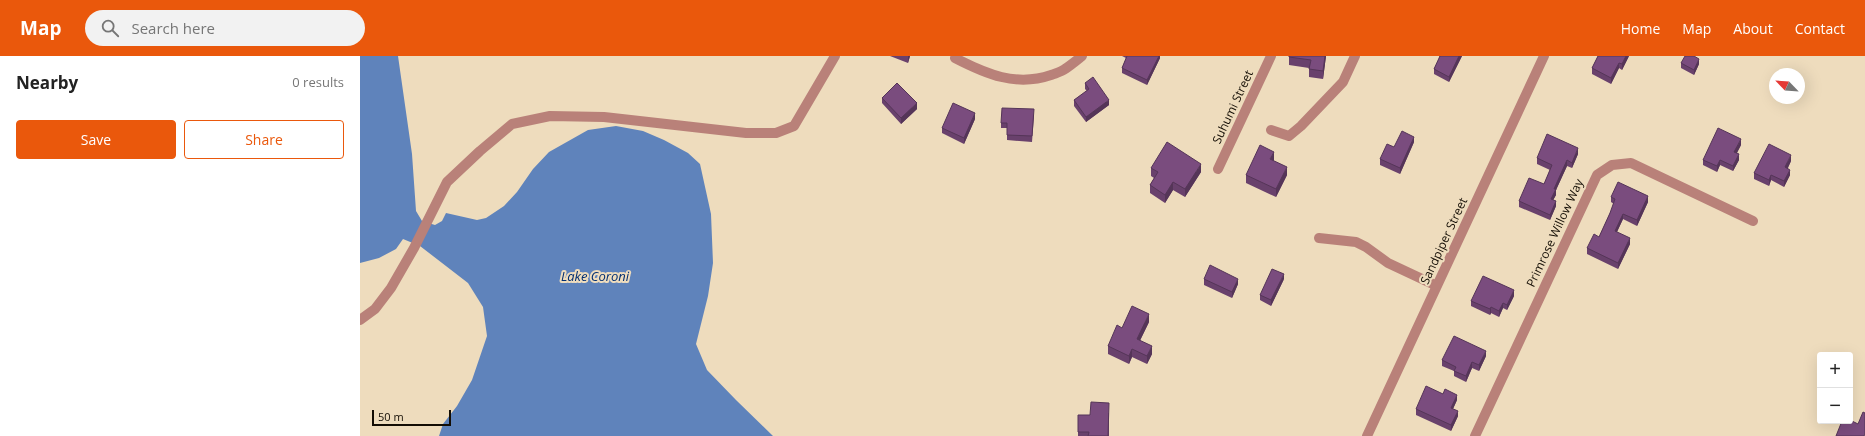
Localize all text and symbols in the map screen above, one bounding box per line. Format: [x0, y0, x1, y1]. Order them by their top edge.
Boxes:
search box [85, 10, 365, 46]
text: Map [20, 15, 61, 41]
icon: search [99, 17, 121, 39]
text: Search here [131, 18, 215, 38]
text: Home [1621, 19, 1660, 38]
text: Map [1682, 19, 1711, 38]
text: About [1733, 19, 1773, 38]
text: Contact [1795, 19, 1845, 38]
street label: Suhumi Street [1208, 67, 1257, 146]
north arrow [1769, 68, 1805, 104]
text: Nearby [16, 71, 78, 94]
text: 0 results [292, 73, 344, 91]
button: Save [16, 120, 176, 159]
button: Share [184, 120, 344, 159]
street label: Primrose Willow Way [1522, 175, 1587, 290]
street label: Sandpiper Street [1416, 195, 1471, 287]
water label: Lake Coroni [561, 267, 630, 285]
map controls [1817, 352, 1853, 424]
button: + [1817, 352, 1853, 388]
button: − [1817, 388, 1853, 424]
scale bar [372, 408, 451, 427]
text: 50 m [378, 409, 404, 424]

